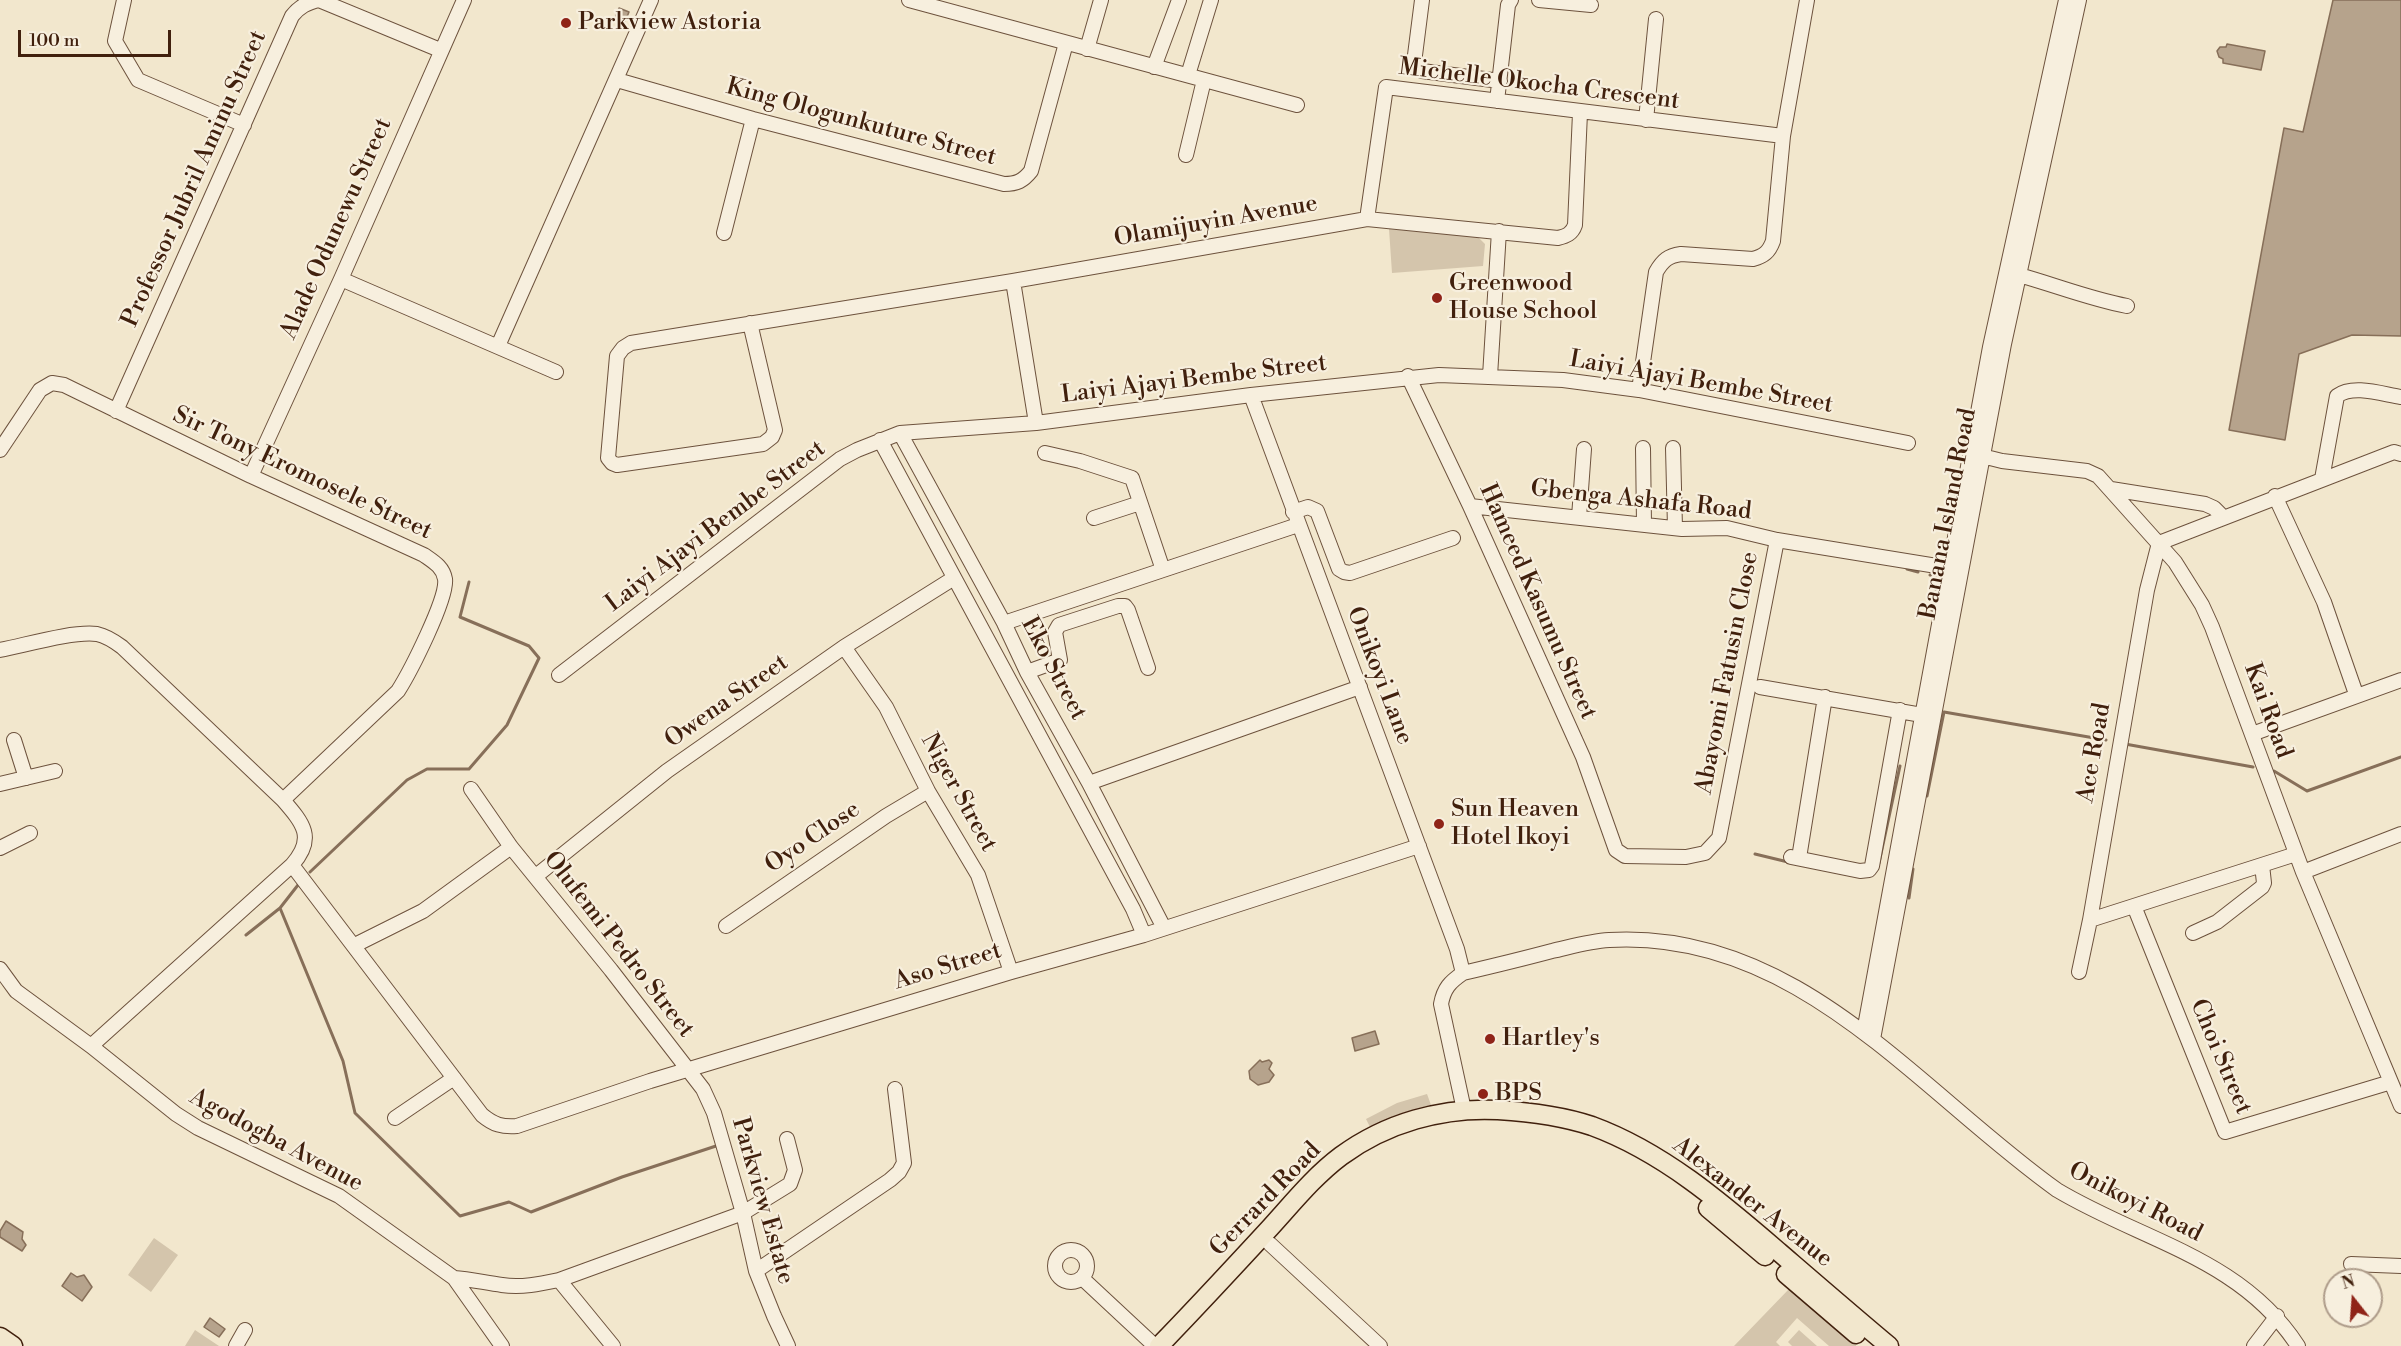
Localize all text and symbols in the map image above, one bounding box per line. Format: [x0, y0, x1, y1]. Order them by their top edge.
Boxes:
place label: Parkview Astoria [578, 9, 761, 37]
marker: Parkview Astoria [559, 16, 573, 30]
scale bar [21, 18, 174, 56]
street label: Professor Jubril Aminu Street [116, 26, 274, 332]
text: 100 m [29, 29, 80, 52]
street label: Michelle Okocha Crescent [1397, 53, 1681, 117]
street label: King Ologunkuture Street [723, 73, 999, 173]
street label: Alade Odunewu Street [275, 114, 399, 344]
street label: Olamijuyin Avenue [1112, 190, 1320, 254]
place label: Greenwood House School [1449, 270, 1597, 326]
marker: Greenwood House School [1430, 291, 1444, 305]
street label: Laiyi Ajayi Bembe Street [1567, 346, 1835, 420]
street label: Laiyi Ajayi Bembe Street [1060, 349, 1328, 411]
street label: Sir Tony Eromosele Street [168, 401, 436, 547]
street label: Banana Island Road [1914, 406, 1984, 622]
street label: Laiyi Ajayi Bembe Street [601, 435, 831, 619]
street label: Gbenga Ashafa Road [1529, 475, 1753, 527]
street label: Hameed Kasumu Street [1472, 480, 1602, 724]
street label: Abayomi Fatusin Close [1690, 549, 1766, 797]
street label: Onikoyi Lane [1340, 603, 1418, 749]
street label: Eko Street [1014, 613, 1092, 725]
street label: Owena Street [660, 649, 794, 755]
street label: Kai Road [2237, 660, 2297, 762]
street label: Ace Road [2072, 701, 2118, 805]
street label: Niger Street [914, 729, 1002, 857]
street label: Oyo Close [760, 796, 866, 880]
place label: Sun Heaven Hotel Ikoyi [1451, 796, 1579, 852]
marker: Sun Heaven Hotel Ikoyi [1432, 817, 1446, 831]
street label: Olufemi Pedro Street [536, 846, 700, 1044]
street label: Aso Street [891, 937, 1005, 997]
street label: Choi Street [2183, 995, 2257, 1119]
place label: Hartley's [1502, 1025, 1600, 1053]
marker: Hartley's [1483, 1032, 1497, 1046]
place label: BPS [1495, 1080, 1542, 1108]
street label: Agodogba Avenue [184, 1083, 368, 1199]
marker: BPS [1476, 1087, 1490, 1101]
street label: Parkview Estate [724, 1114, 800, 1288]
street label: Alexander Avenue [1666, 1132, 1838, 1274]
street label: Gerrard Road [1204, 1137, 1328, 1263]
street label: Onikoyi Road [2063, 1157, 2207, 1249]
north arrow [2323, 1268, 2383, 1328]
text: N [2339, 1271, 2357, 1294]

